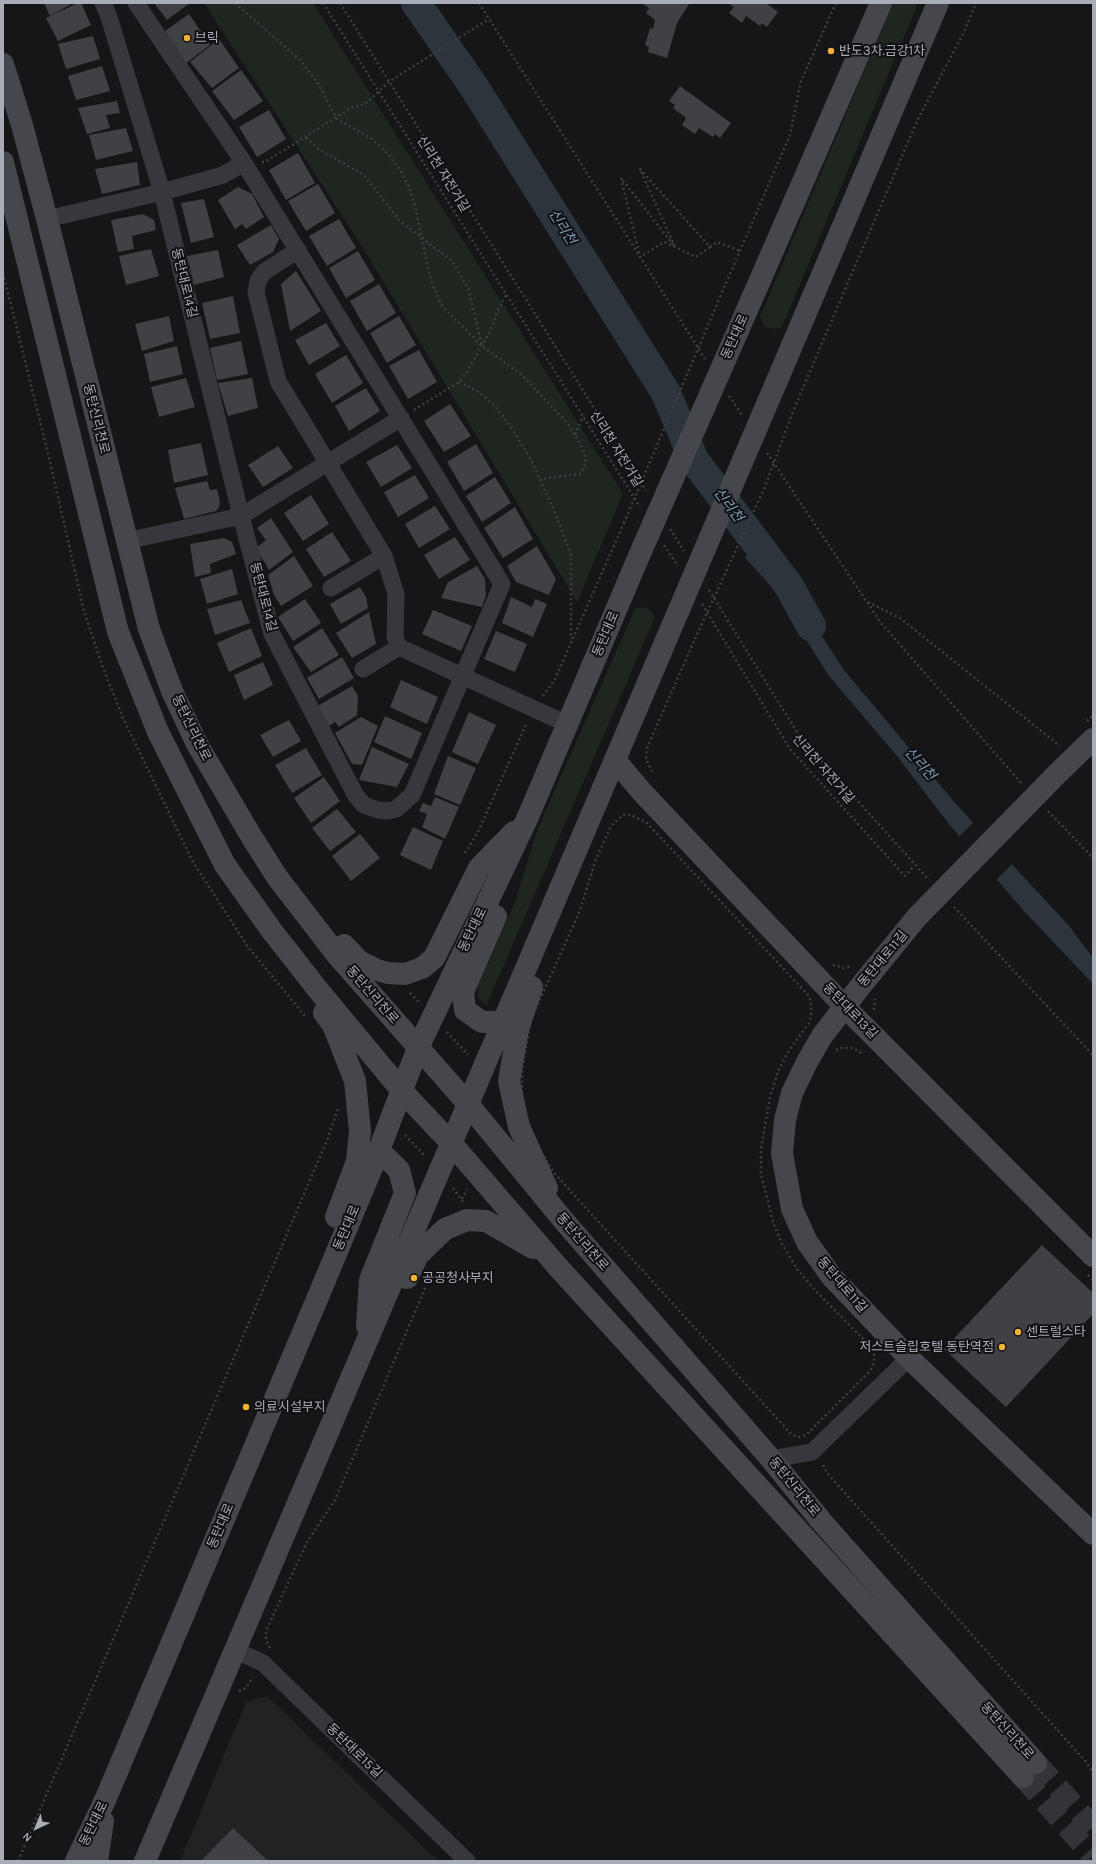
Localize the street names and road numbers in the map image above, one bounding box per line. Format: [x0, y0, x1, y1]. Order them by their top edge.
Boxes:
street label: 신리천 자전거길 [413, 133, 473, 215]
street label: 동탄대로14길 [168, 246, 200, 320]
street label: 동탄대로 [718, 312, 752, 362]
street label: 동탄신리천로 [80, 382, 112, 456]
street label: 신리천 자전거길 [586, 408, 646, 490]
street label: 동탄대로14길 [246, 561, 280, 633]
street label: 동탄대로 [589, 609, 623, 659]
street label: 동탄신리천로 [168, 692, 214, 764]
street label: 신리천 자전거길 [789, 731, 857, 807]
street label: 동탄대로 [456, 905, 490, 955]
street label: 동탄대로11길 [855, 928, 911, 990]
street label: 동탄신리천로 [343, 963, 401, 1027]
street label: 동탄대로13길 [819, 980, 881, 1042]
street label: 동탄대로 [330, 1203, 364, 1253]
street label: 동탄신리천로 [553, 1210, 611, 1274]
street label: 동탄대로11길 [814, 1254, 870, 1316]
street label: 동탄신리천로 [765, 1454, 823, 1520]
street label: 동탄대로 [204, 1501, 238, 1551]
street label: 동탄신리천로 [977, 1699, 1037, 1763]
street label: 동탄대로15길 [323, 1721, 385, 1781]
street label: 동탄대로 [77, 1799, 111, 1849]

